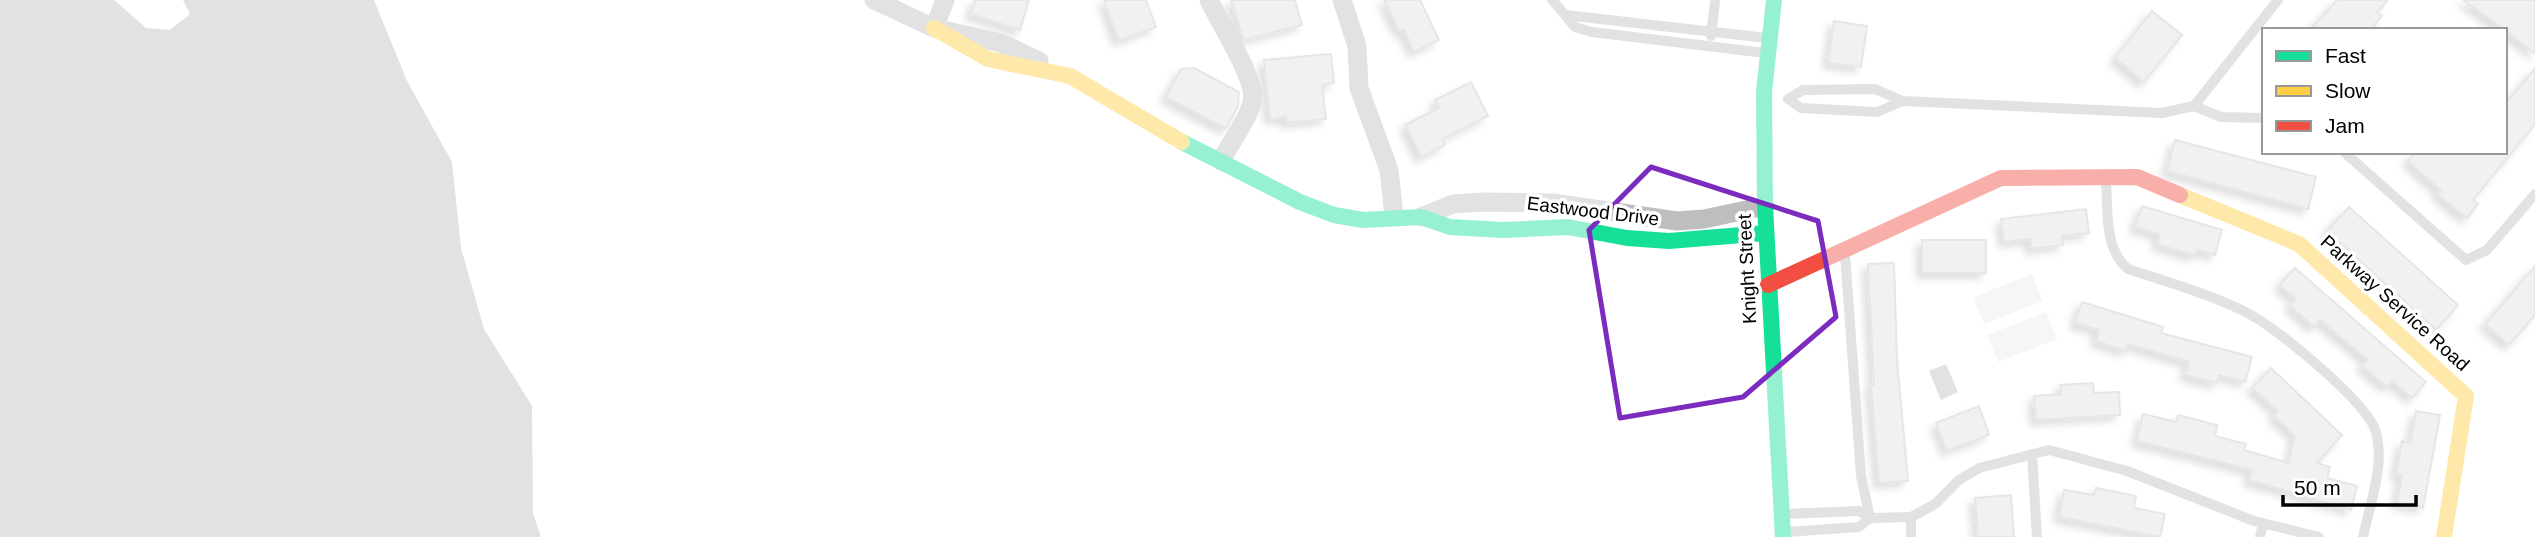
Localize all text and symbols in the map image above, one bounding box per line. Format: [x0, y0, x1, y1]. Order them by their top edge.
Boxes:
legend [2262, 28, 2507, 154]
text: Fast [2325, 44, 2366, 67]
text: Slow [2325, 79, 2371, 102]
text: Jam [2325, 114, 2365, 137]
street label: Eastwood Drive [1526, 192, 1660, 230]
street label: Knight Street [1734, 213, 1760, 324]
street label: Parkway Service Road [2317, 231, 2473, 375]
scale bar [2283, 463, 2416, 507]
text: 50 m [2294, 476, 2341, 499]

